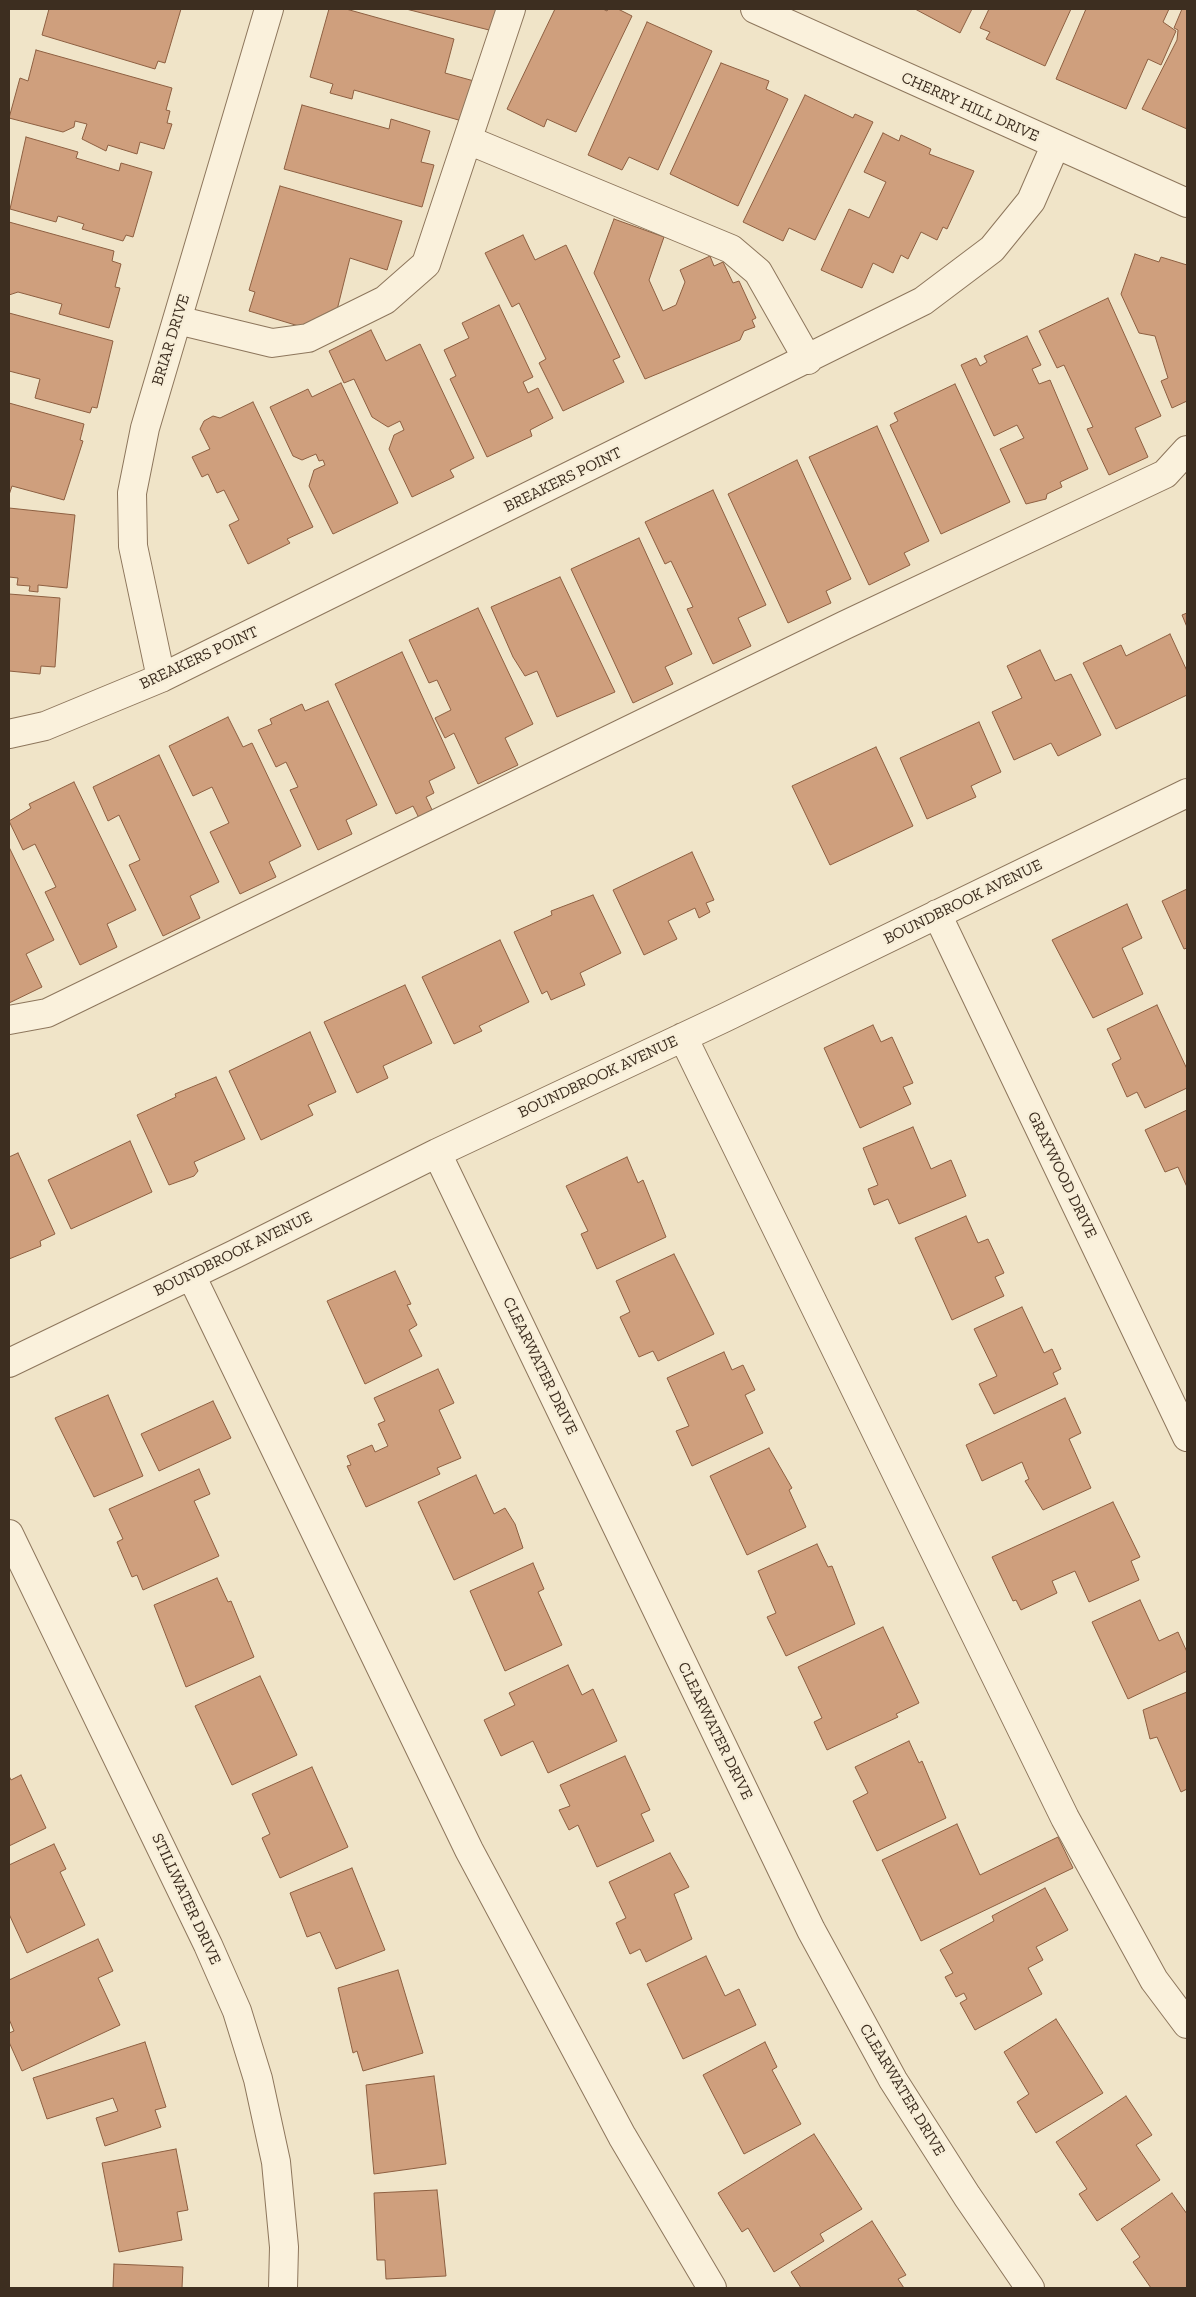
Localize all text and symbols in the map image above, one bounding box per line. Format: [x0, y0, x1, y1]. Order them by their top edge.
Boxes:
street label: CHERRY HILL DRIVE [898, 68, 1042, 146]
street label: BRIAR DRIVE [148, 292, 194, 388]
street label: BREAKERS POINT [501, 443, 625, 517]
street label: BREAKERS POINT [137, 622, 261, 694]
street label: BOUNDBROOK AVENUE [881, 855, 1045, 949]
street label: BOUNDBROOK AVENUE [515, 1032, 681, 1122]
street label: GRAYWOOD DRIVE [1023, 1109, 1101, 1241]
street label: BOUNDBROOK AVENUE [151, 1207, 315, 1301]
street label: CLEARWATER DRIVE [498, 1294, 582, 1438]
street label: CLEARWATER DRIVE [673, 1659, 757, 1803]
street label: STILLWATER DRIVE [147, 1830, 225, 1968]
street label: CLEARWATER DRIVE [855, 2021, 949, 2159]

